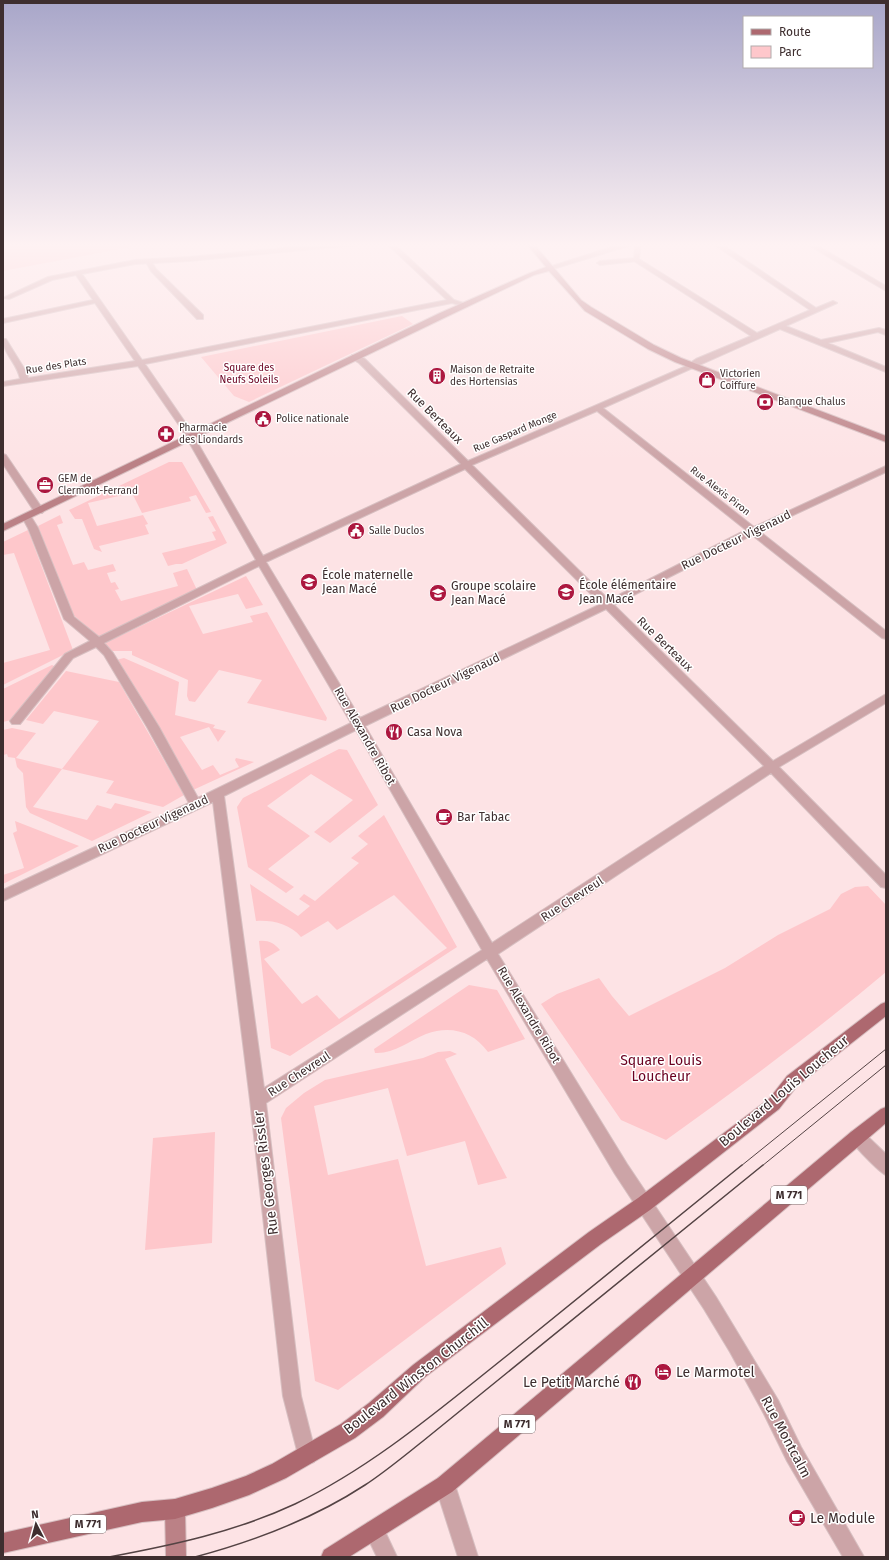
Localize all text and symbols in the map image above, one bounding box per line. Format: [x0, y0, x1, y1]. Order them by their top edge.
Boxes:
legend [743, 16, 873, 68]
text: Route [779, 25, 811, 39]
text: Parc [779, 45, 802, 59]
street label: Rue des Plats [25, 355, 87, 377]
park label: Square des Neufs Soleils [220, 362, 279, 386]
place label: Maison de Retraite des Hortensias [450, 364, 535, 388]
building icon: Maison de Retraite des Hortensias [427, 366, 447, 386]
place label: Victorien Coiffure [720, 368, 760, 392]
shop icon: Victorien Coiffure [697, 370, 717, 390]
street label: Rue Berteaux [404, 385, 466, 447]
bank icon: Banque Chalus [755, 392, 775, 412]
place label: Banque Chalus [778, 396, 846, 408]
public building icon: Police nationale [253, 409, 273, 429]
street label: Rue Gaspard Monge [471, 409, 559, 455]
place label: Police nationale [276, 413, 349, 425]
place label: Pharmacie des Liondards [179, 422, 243, 446]
pharmacy icon: Pharmacie des Liondards [156, 424, 176, 444]
street label: Rue Alexis Piron [688, 464, 752, 518]
place label: GEM de Clermont-Ferrand [58, 473, 138, 497]
office icon: GEM de Clermont-Ferrand [35, 475, 55, 495]
street label: Rue Docteur Vigenaud [679, 507, 793, 573]
public building icon: Salle Duclos [346, 521, 366, 541]
place label: Salle Duclos [369, 525, 424, 537]
place label: École maternelle Jean Macé [322, 567, 413, 596]
school or university icon: École maternelle Jean Macé [299, 572, 319, 592]
place label: École élémentaire Jean Macé [579, 577, 676, 606]
place label: Groupe scolaire Jean Macé [451, 579, 536, 607]
school or university icon: École élémentaire Jean Macé [556, 582, 576, 602]
school or university icon: Groupe scolaire Jean Macé [428, 583, 448, 603]
street label: Rue Berteaux [634, 614, 696, 674]
street label: Rue Docteur Vigenaud [388, 650, 502, 716]
street label: Rue Alexandre Ribot [331, 685, 399, 788]
restaurant icon: Casa Nova [384, 722, 404, 742]
place label: Casa Nova [407, 725, 463, 739]
street label: Rue Docteur Vigenaud [96, 792, 210, 856]
cafe icon: Bar Tabac [434, 807, 454, 827]
place label: Bar Tabac [457, 810, 510, 824]
street label: Rue Chevreul [538, 873, 606, 924]
street label: Rue Alexandre Ribot [495, 964, 564, 1066]
street label: Boulevard Louis Loucheur [716, 1031, 853, 1150]
street label: Rue Chevreul [265, 1048, 333, 1099]
park label: Square Louis Loucheur [620, 1052, 702, 1085]
street label: Rue Georges Rissler [250, 1109, 282, 1236]
road number: M 771 [771, 1186, 807, 1204]
street label: Boulevard Winston Churchill [340, 1314, 492, 1438]
hotel icon: Le Marmotel [653, 1362, 673, 1382]
place label: Le Marmotel [676, 1364, 755, 1381]
restaurant icon: Le Petit Marché [623, 1372, 643, 1392]
place label: Le Petit Marché [523, 1374, 620, 1391]
street label: Rue Montcalm [757, 1393, 815, 1481]
road number: M 771 [499, 1415, 535, 1433]
north arrow [16, 1504, 56, 1544]
text: N [31, 1508, 39, 1521]
cafe icon: Le Module [787, 1508, 807, 1528]
place label: Le Module [810, 1510, 875, 1527]
road number: M 771 [70, 1515, 106, 1533]

